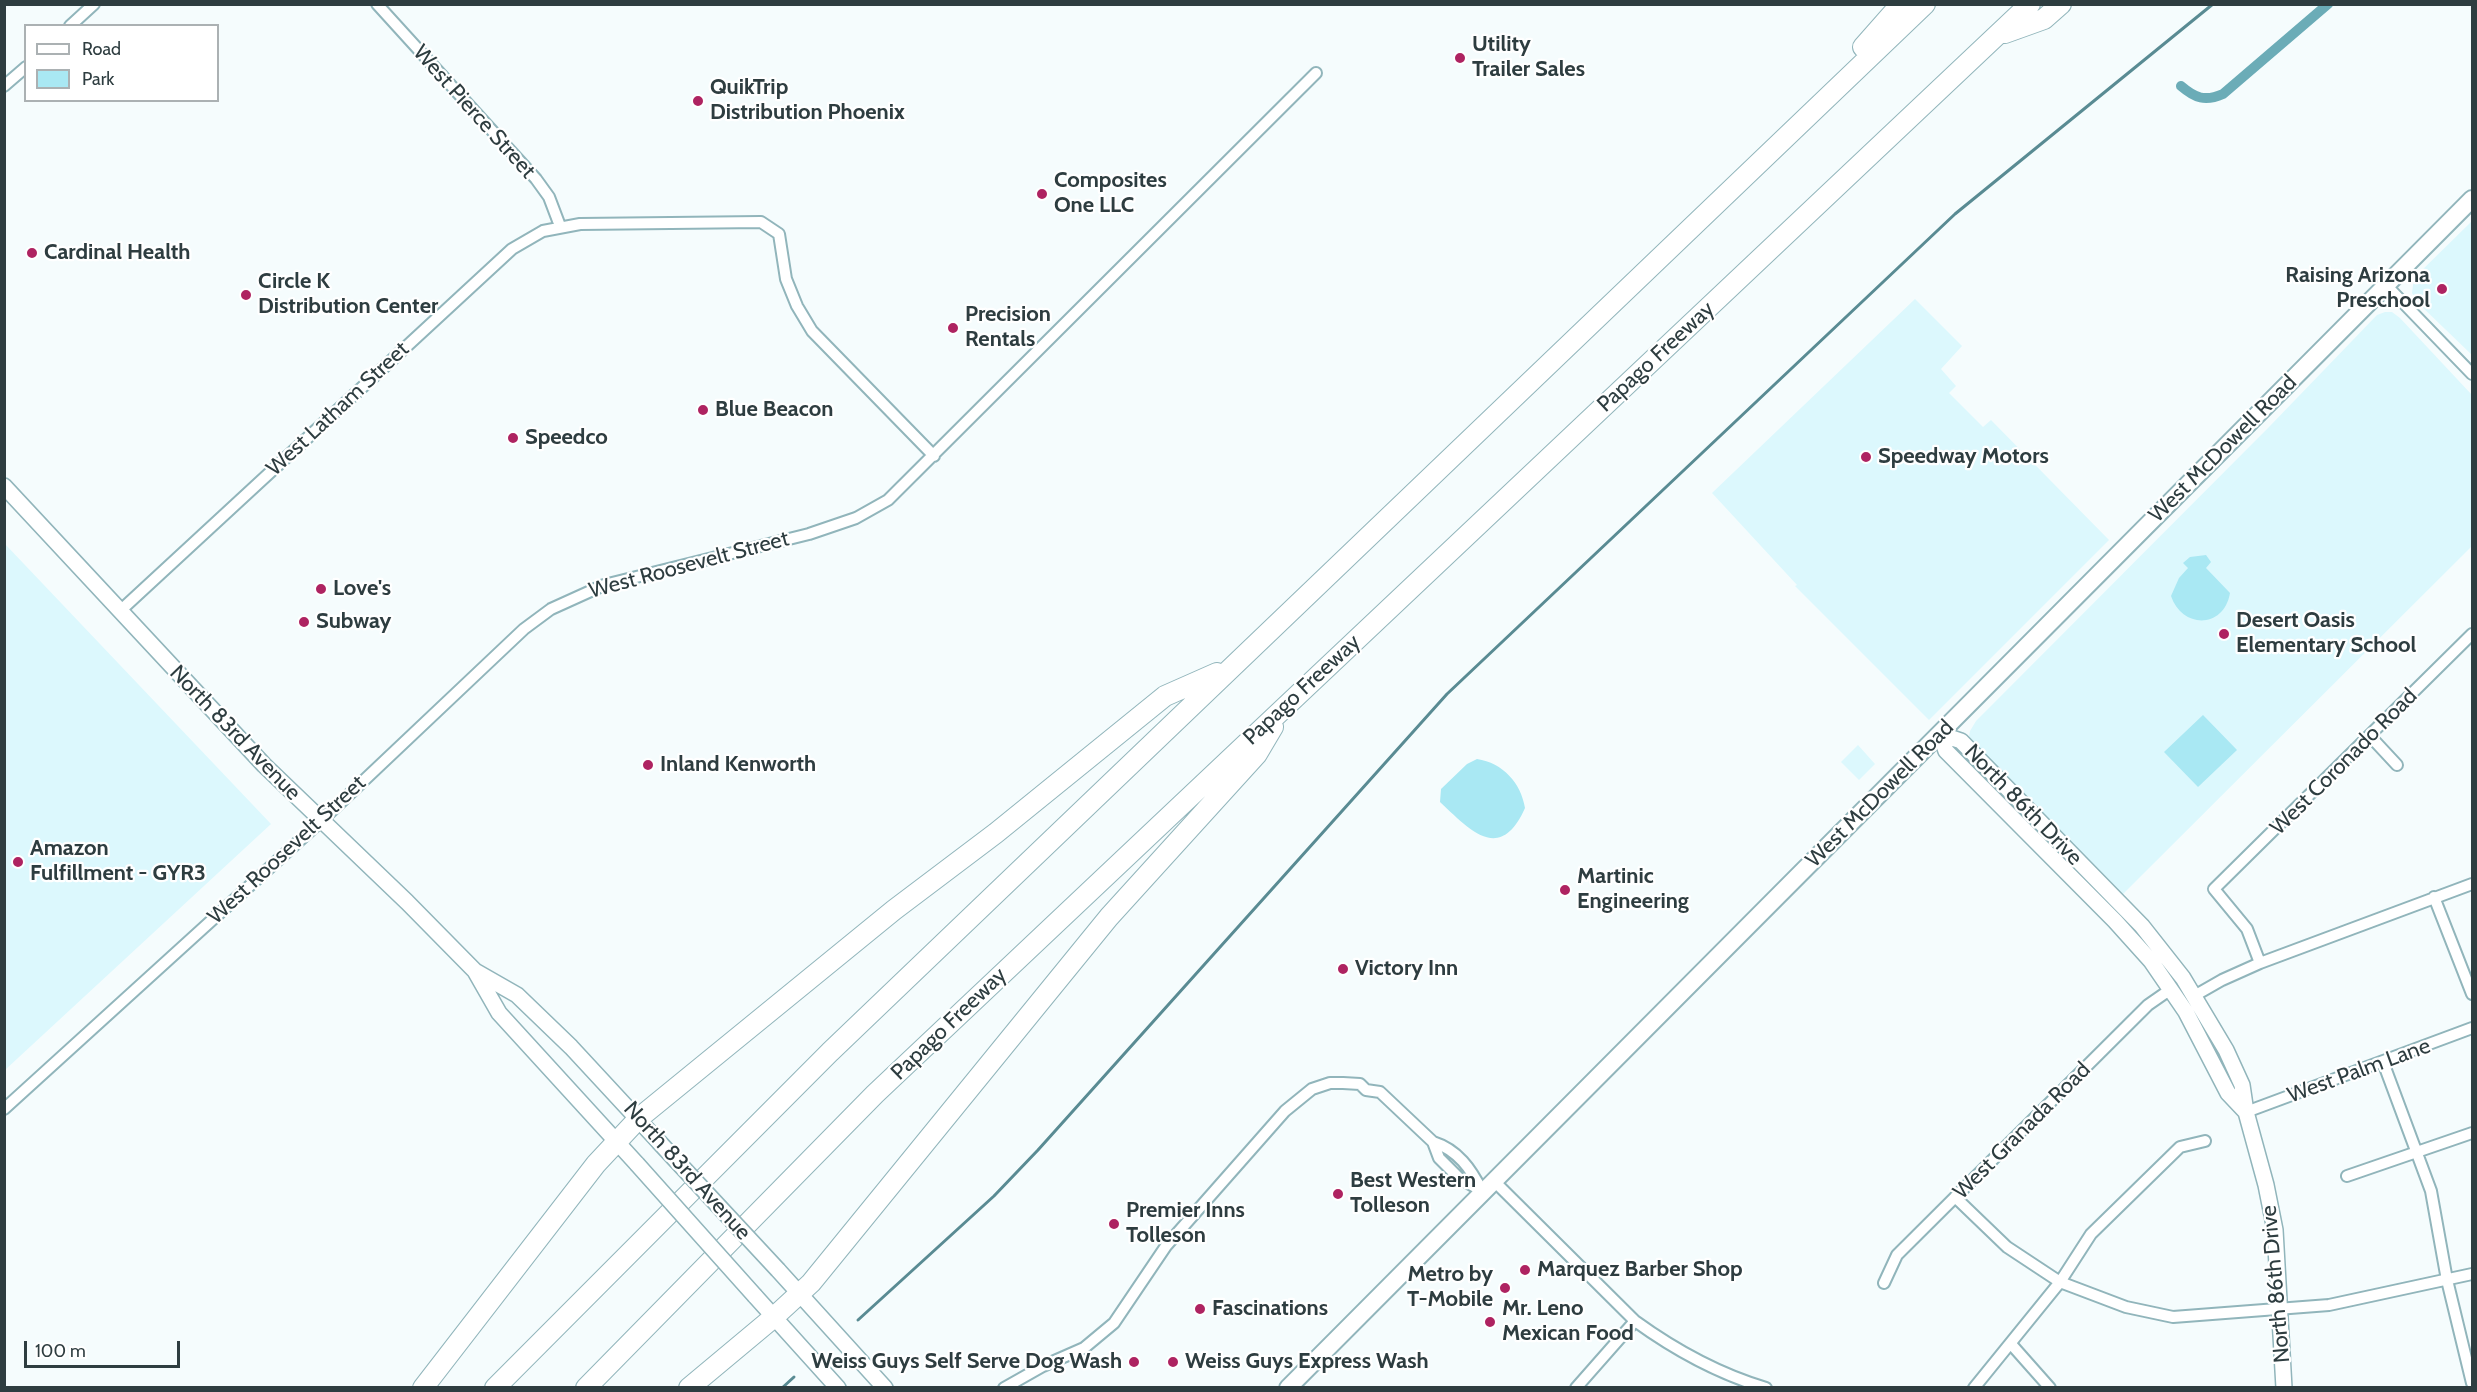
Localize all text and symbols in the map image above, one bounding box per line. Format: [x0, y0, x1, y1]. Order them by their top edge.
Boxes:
legend [24, 24, 219, 102]
place label: Utility Trailer Sales [1472, 32, 1585, 84]
text: Road [82, 38, 121, 60]
street label: West Pierce Street [407, 40, 541, 184]
marker: Utility Trailer Sales [1453, 51, 1467, 65]
text: Park [82, 68, 114, 90]
place label: QuikTrip Distribution Phoenix [710, 75, 905, 126]
marker: QuikTrip Distribution Phoenix [691, 94, 705, 108]
place label: Composites One LLC [1054, 168, 1167, 220]
marker: Composites One LLC [1035, 187, 1049, 201]
place label: Cardinal Health [44, 240, 190, 266]
marker: Cardinal Health [25, 246, 39, 260]
place label: Raising Arizona Preschool [2285, 263, 2430, 314]
place label: Circle K Distribution Center [258, 269, 438, 320]
marker: Raising Arizona Preschool [2435, 282, 2449, 296]
marker: Circle K Distribution Center [239, 288, 253, 302]
street label: Papago Freeway [1592, 296, 1720, 418]
place label: Precision Rentals [965, 302, 1051, 354]
marker: Precision Rentals [946, 321, 960, 335]
street label: West Latham Street [261, 336, 415, 482]
street label: West McDowell Road [2144, 370, 2302, 528]
place label: Blue Beacon [715, 397, 833, 423]
marker: Blue Beacon [696, 403, 710, 417]
place label: Speedco [525, 425, 608, 451]
marker: Speedco [506, 431, 520, 445]
place label: Speedway Motors [1878, 444, 2049, 470]
marker: Speedway Motors [1859, 450, 1873, 464]
street label: West Roosevelt Street [586, 526, 792, 604]
place label: Love's [333, 576, 391, 602]
marker: Love's [314, 582, 328, 596]
place label: Desert Oasis Elementary School [2236, 608, 2416, 660]
place label: Subway [316, 609, 391, 635]
marker: Subway [297, 615, 311, 629]
marker: Desert Oasis Elementary School [2217, 627, 2231, 641]
street label: Papago Freeway [1238, 629, 1366, 751]
street label: North 83rd Avenue [164, 660, 306, 806]
street label: West Coronado Road [2265, 683, 2423, 841]
street label: West McDowell Road [1801, 715, 1959, 873]
street label: North 86th Drive [1959, 739, 2087, 871]
place label: Inland Kenworth [660, 752, 816, 778]
marker: Inland Kenworth [641, 758, 655, 772]
street label: West Roosevelt Street [203, 770, 371, 930]
place label: Amazon Fulfillment - GYR3 [30, 836, 206, 888]
marker: Amazon Fulfillment - GYR3 [11, 855, 25, 869]
place label: Martinic Engineering [1577, 864, 1689, 915]
marker: Martinic Engineering [1558, 883, 1572, 897]
place label: Victory Inn [1355, 956, 1458, 982]
street label: Papago Freeway [886, 962, 1012, 1086]
marker: Victory Inn [1336, 962, 1350, 976]
street label: West Palm Lane [2284, 1033, 2434, 1109]
street label: West Granada Road [1948, 1057, 2096, 1205]
street label: North 83rd Avenue [618, 1096, 756, 1246]
place label: Best Western Tolleson [1350, 1168, 1476, 1220]
marker: Best Western Tolleson [1331, 1187, 1345, 1201]
place label: Premier Inns Tolleson [1126, 1198, 1245, 1250]
street label: North 86th Drive [2256, 1204, 2296, 1364]
marker: Premier Inns Tolleson [1107, 1217, 1121, 1231]
place label: Marquez Barber Shop [1537, 1257, 1743, 1283]
place label: Metro by T-Mobile [1407, 1262, 1493, 1314]
marker: Marquez Barber Shop [1518, 1263, 1532, 1277]
marker: Metro by T-Mobile [1498, 1281, 1512, 1295]
place label: Fascinations [1212, 1296, 1328, 1322]
place label: Mr. Leno Mexican Food [1502, 1296, 1634, 1348]
marker: Fascinations [1193, 1302, 1207, 1316]
marker: Mr. Leno Mexican Food [1483, 1315, 1497, 1329]
scale bar [27, 1329, 183, 1367]
text: 100 m [35, 1340, 86, 1362]
place label: Weiss Guys Self Serve Dog Wash [811, 1349, 1122, 1375]
place label: Weiss Guys Express Wash [1185, 1349, 1429, 1375]
marker: Weiss Guys Self Serve Dog Wash [1127, 1355, 1141, 1369]
marker: Weiss Guys Express Wash [1166, 1355, 1180, 1369]

